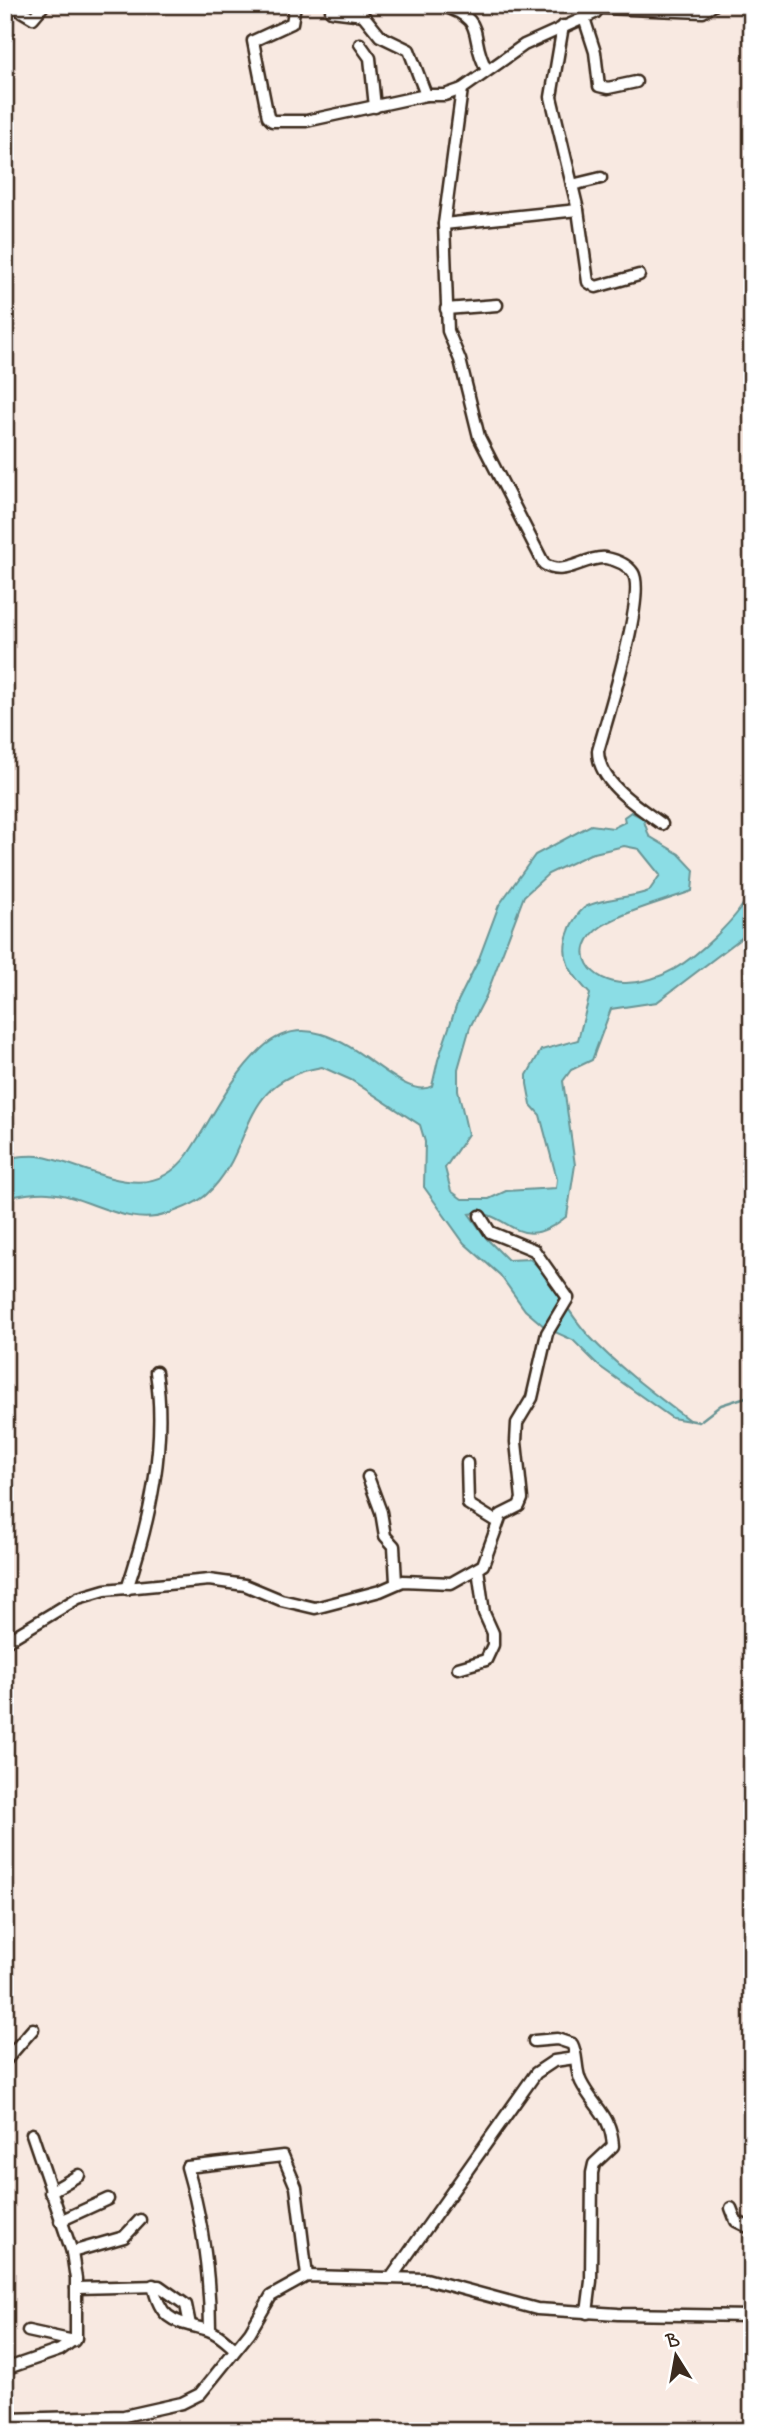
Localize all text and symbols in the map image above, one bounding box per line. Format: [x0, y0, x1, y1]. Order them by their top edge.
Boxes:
north arrow [642, 2320, 712, 2390]
text: B [663, 2327, 682, 2356]

